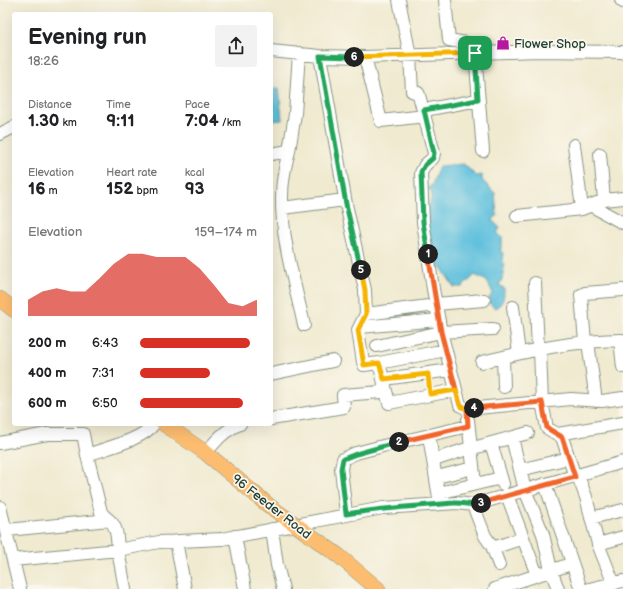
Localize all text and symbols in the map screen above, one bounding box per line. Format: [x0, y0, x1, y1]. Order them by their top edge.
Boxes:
text: Evening run [28, 24, 147, 51]
button: share [215, 25, 257, 67]
shop icon: Flower Shop [495, 35, 511, 51]
pin [458, 36, 492, 70]
place label: Flower Shop [514, 36, 586, 52]
icon: arrive [464, 42, 486, 64]
pin: 6 [344, 47, 364, 67]
text: 6 [351, 50, 357, 63]
text: 18:26 [28, 53, 59, 69]
text: Distance [28, 98, 72, 111]
text: Time [106, 98, 131, 111]
text: Pace [185, 98, 210, 111]
text: 1.30 [28, 111, 59, 131]
text: 9:11 [106, 111, 135, 131]
text: 7:04 [185, 111, 219, 131]
text: km [59, 116, 77, 129]
text: /km [219, 116, 241, 129]
text: Elevation [28, 166, 74, 179]
text: Heart rate [106, 166, 157, 179]
text: kcal [185, 166, 204, 179]
text: 16 [28, 179, 45, 199]
text: 152 [106, 179, 133, 199]
text: 93 [185, 179, 205, 199]
text: m [45, 184, 58, 197]
text: bpm [133, 184, 158, 197]
text: Elevation [28, 224, 82, 240]
text: 159–174 m [195, 224, 257, 240]
pin: 1 [418, 244, 438, 264]
text: 1 [426, 247, 430, 260]
pin: 5 [351, 260, 371, 280]
text: 5 [358, 263, 364, 276]
text: 200 m [28, 335, 66, 351]
text: 6:43 [92, 335, 119, 351]
text: 400 m [28, 365, 66, 381]
text: 7:31 [92, 365, 114, 381]
text: 600 m [28, 395, 67, 411]
text: 6:50 [92, 395, 118, 411]
pin: 4 [464, 398, 484, 418]
text: 4 [471, 401, 477, 414]
pin: 2 [389, 432, 409, 452]
text: 2 [396, 435, 402, 448]
street label: 96 Feeder Road [228, 471, 314, 543]
pin: 3 [471, 493, 491, 513]
text: 3 [478, 496, 484, 509]

